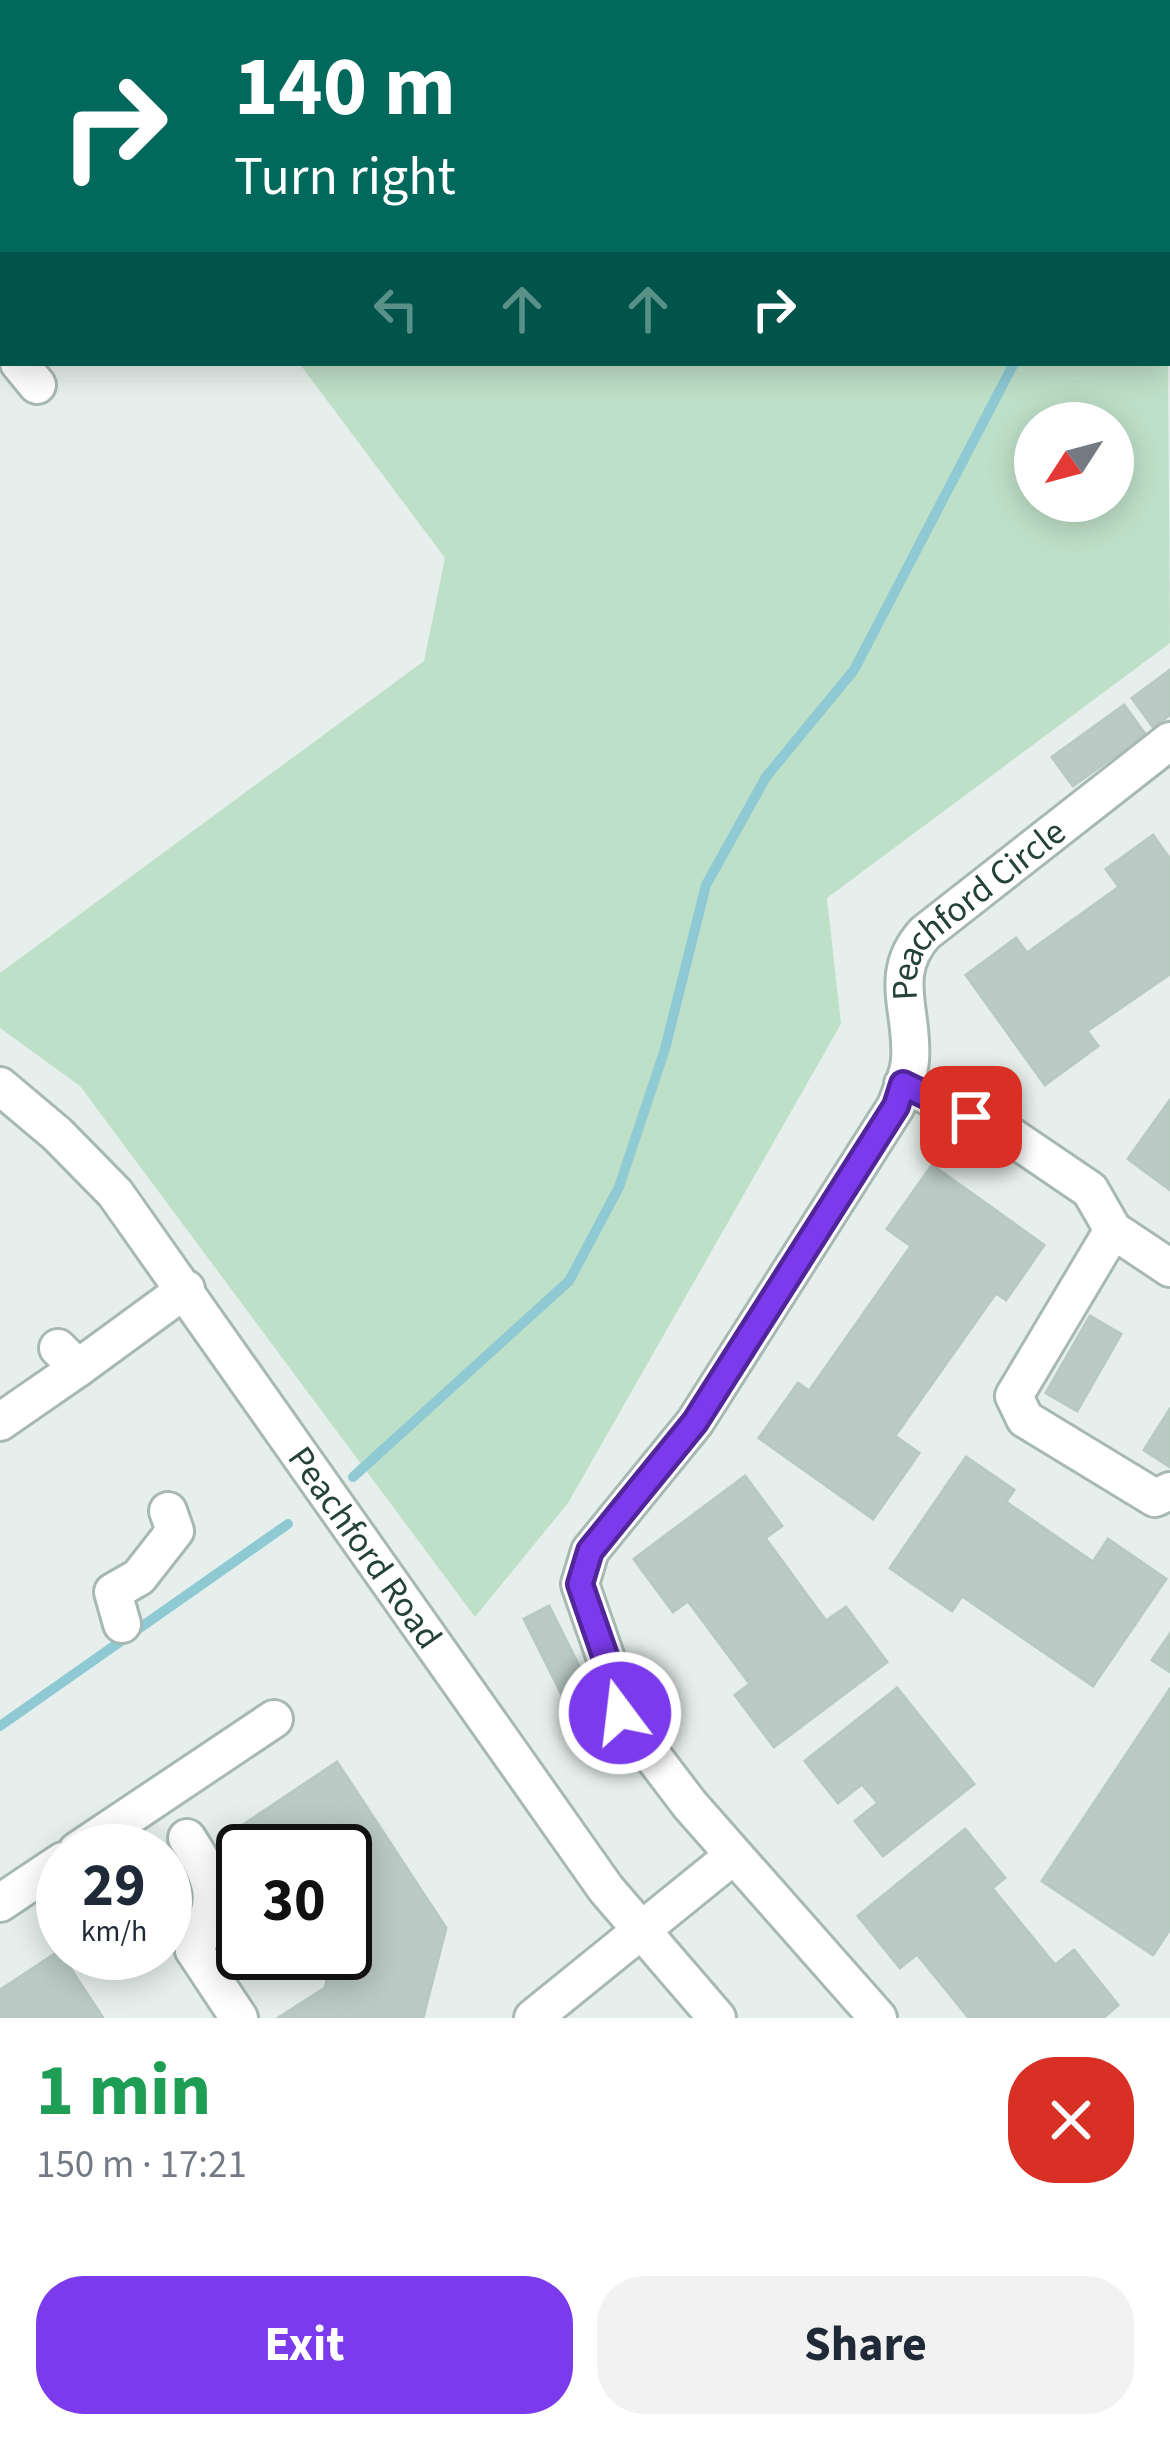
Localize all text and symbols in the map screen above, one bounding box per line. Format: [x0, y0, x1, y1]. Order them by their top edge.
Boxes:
text: 140 m [234, 28, 456, 148]
icon: right [36, 48, 192, 204]
text: Turn right [234, 139, 456, 216]
icon: left [363, 276, 429, 342]
icon: ahead [489, 276, 555, 342]
icon: ahead [615, 276, 681, 342]
icon: right [741, 276, 807, 342]
north arrow [1014, 402, 1134, 522]
map controls [1014, 402, 1134, 522]
street label: Peachford Circle [879, 807, 1076, 1002]
pin [920, 1066, 1022, 1168]
icon: arrive [938, 1084, 1004, 1150]
street label: Peachford Road [276, 1436, 454, 1659]
position arrow [557, 1650, 683, 1776]
speed limit sign: 30 [216, 1824, 372, 1980]
text: 29 [82, 1844, 146, 1929]
text: km/h [81, 1910, 147, 1953]
text: 1 min [36, 2040, 211, 2143]
button: close [1008, 2057, 1134, 2183]
text: 150 m · 17:21 [36, 2137, 247, 2193]
button: Exit [36, 2276, 573, 2414]
button: Share [597, 2276, 1134, 2414]

